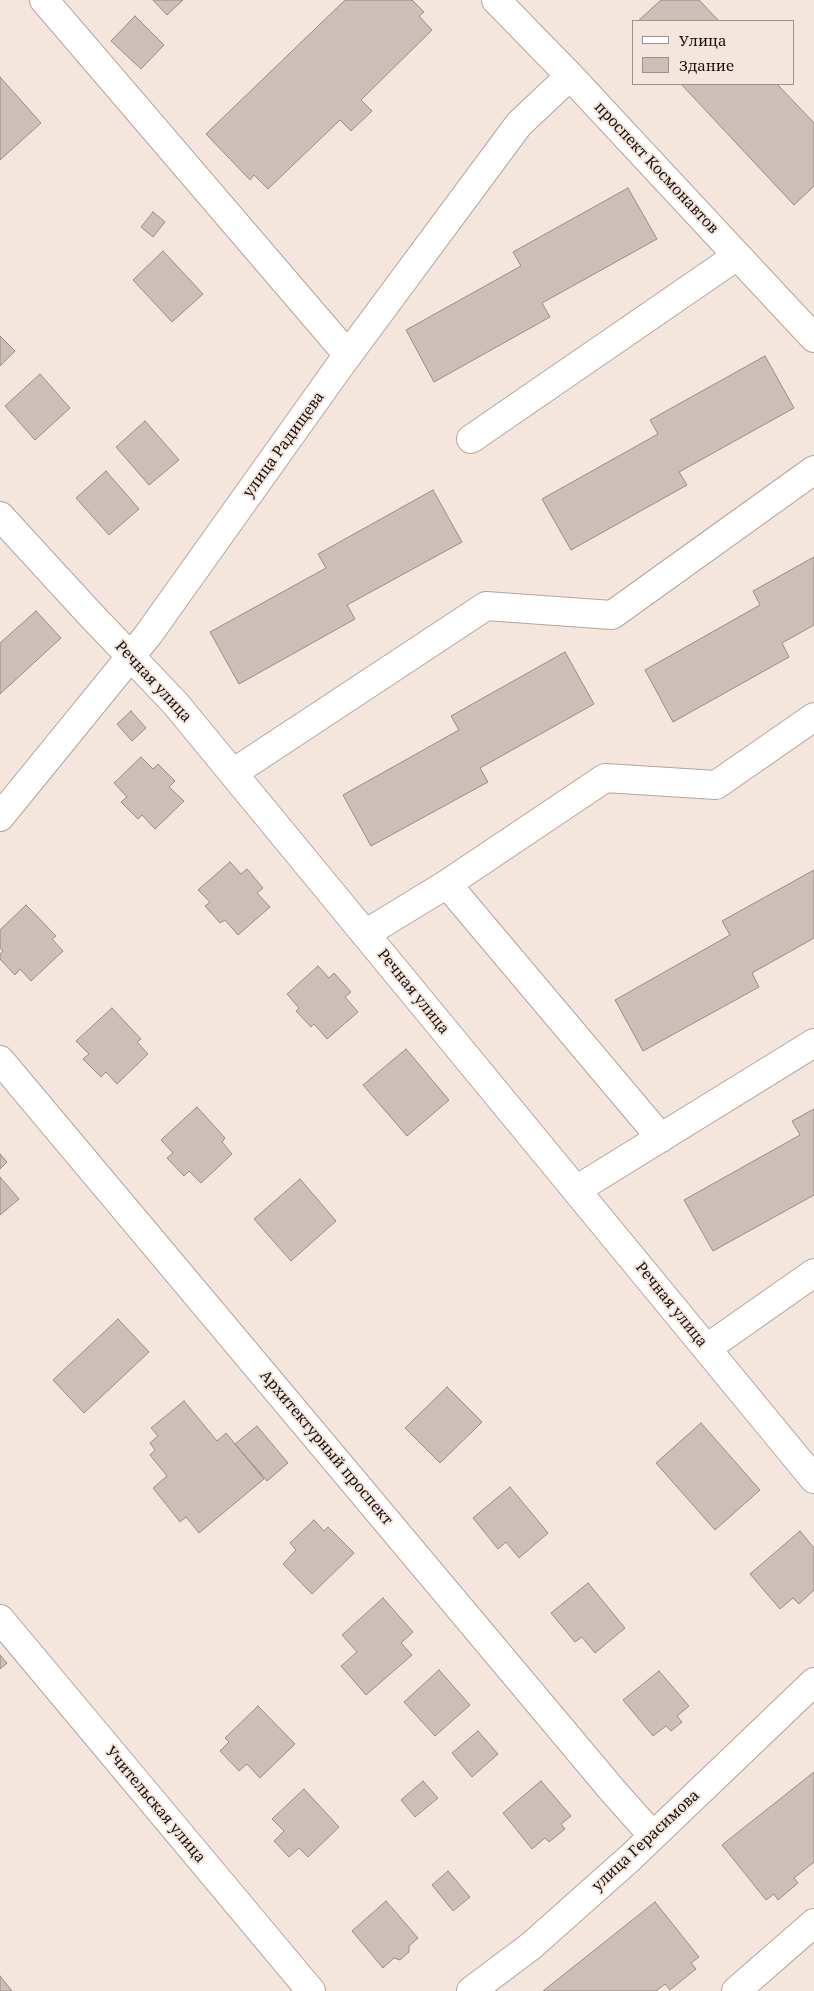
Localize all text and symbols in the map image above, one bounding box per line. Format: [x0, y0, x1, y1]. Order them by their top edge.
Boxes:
legend [632, 20, 794, 85]
text: Улица [679, 30, 727, 50]
text: Здание [679, 55, 734, 75]
street label: проспект Космонавтов [590, 98, 722, 238]
street label: улица Радищева [240, 389, 328, 501]
street label: Речная улица [111, 638, 195, 726]
street label: Речная улица [373, 946, 453, 1038]
street label: Речная улица [631, 1259, 711, 1351]
street label: Архитектурный проспект [256, 1367, 396, 1529]
street label: Учительская улица [101, 1743, 209, 1867]
street label: улица Герасимова [589, 1787, 703, 1895]

